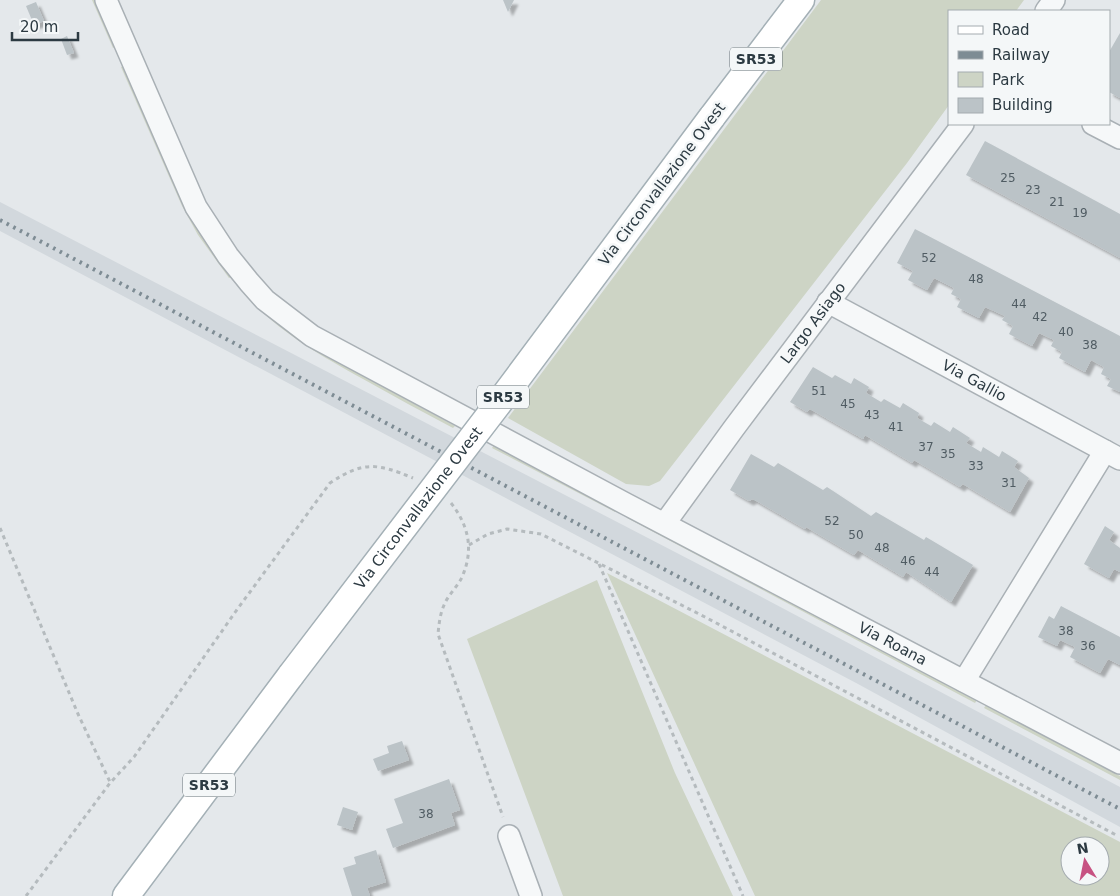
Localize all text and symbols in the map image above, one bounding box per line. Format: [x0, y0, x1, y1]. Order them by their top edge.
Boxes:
scale bar [12, 10, 79, 42]
legend [948, 10, 1110, 125]
text: 20 m [20, 18, 58, 36]
text: Road [992, 21, 1030, 39]
text: Railway [992, 46, 1050, 64]
road number: SR53 [730, 48, 782, 70]
text: Park [992, 71, 1025, 89]
text: Building [992, 96, 1053, 114]
street label: Via Circonvallazione Ovest [595, 99, 729, 269]
house number: 25 [1000, 171, 1016, 185]
house number: 23 [1025, 183, 1041, 197]
house number: 21 [1049, 195, 1065, 209]
house number: 19 [1072, 206, 1088, 220]
house number: 52 [921, 251, 937, 265]
house number: 48 [968, 272, 984, 286]
street label: Largo Asiago [777, 279, 850, 367]
house number: 44 [1011, 297, 1027, 311]
house number: 42 [1032, 310, 1048, 324]
house number: 40 [1058, 325, 1074, 339]
house number: 38 [1082, 338, 1098, 352]
street label: Via Gallio [939, 356, 1010, 405]
house number: 51 [811, 384, 827, 398]
road number: SR53 [477, 386, 529, 408]
house number: 45 [840, 397, 856, 411]
house number: 43 [864, 408, 880, 422]
house number: 41 [888, 420, 904, 434]
street label: Via Circonvallazione Ovest [351, 423, 486, 593]
house number: 37 [918, 440, 934, 454]
house number: 35 [940, 447, 956, 461]
house number: 33 [968, 459, 984, 473]
house number: 31 [1001, 476, 1017, 490]
house number: 52 [824, 514, 840, 528]
house number: 50 [848, 528, 864, 542]
house number: 48 [874, 541, 890, 555]
house number: 46 [900, 554, 916, 568]
house number: 44 [924, 565, 940, 579]
street label: Via Roana [855, 618, 930, 669]
house number: 38 [1058, 624, 1074, 638]
house number: 36 [1080, 639, 1096, 653]
road number: SR53 [183, 774, 235, 796]
house number: 38 [418, 807, 434, 821]
north arrow [1060, 836, 1110, 886]
text: N [1076, 839, 1090, 857]

